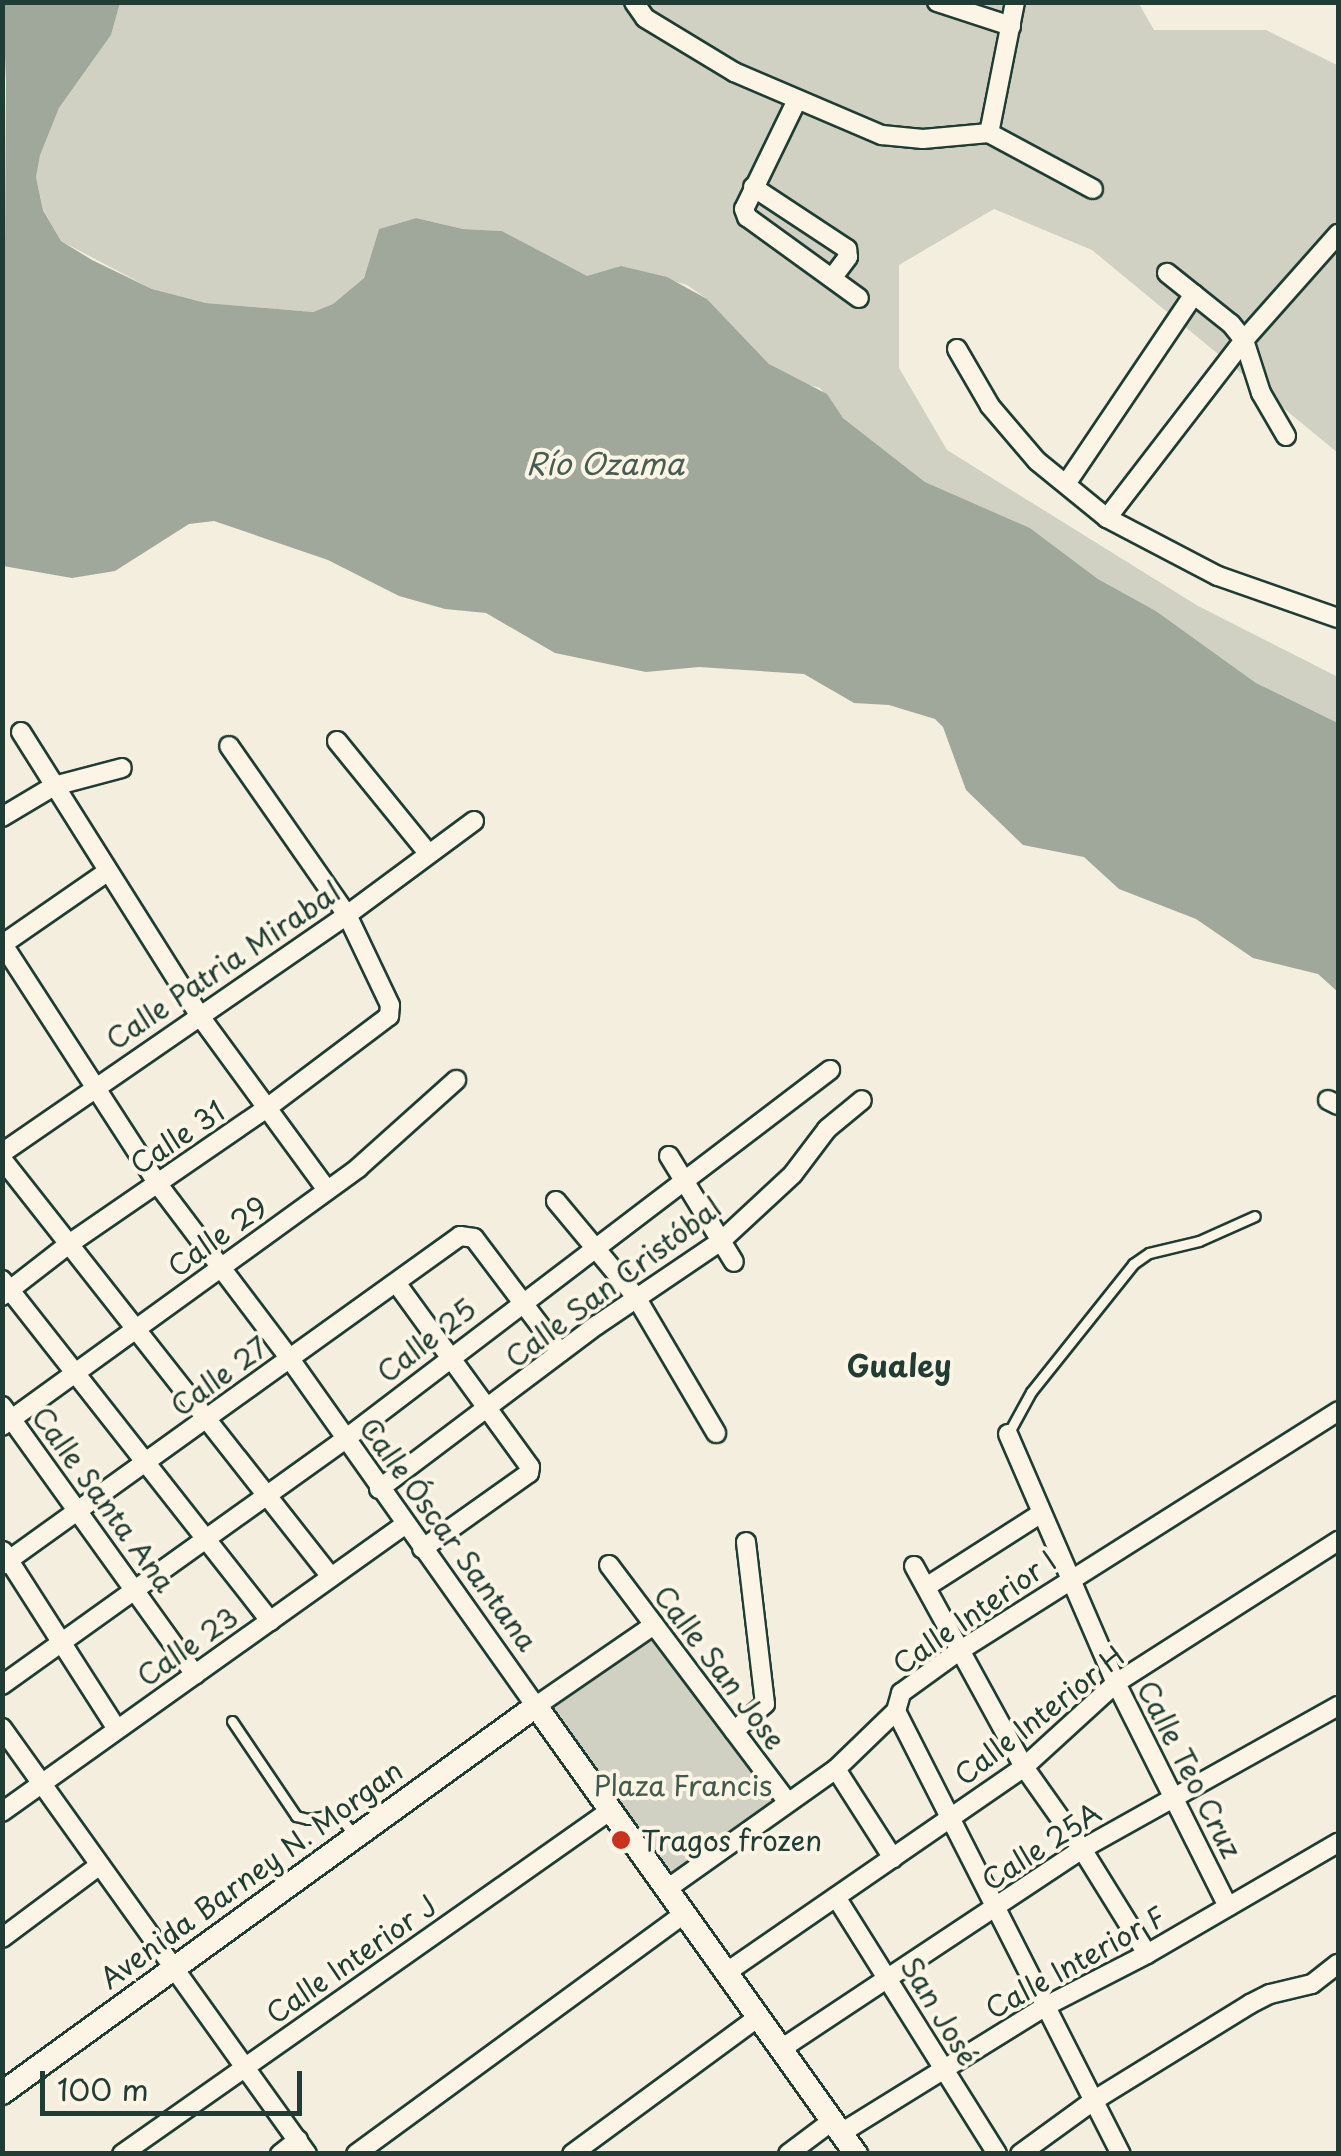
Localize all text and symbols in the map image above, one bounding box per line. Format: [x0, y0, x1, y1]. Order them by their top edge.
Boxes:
water label: Río Ozama [525, 445, 685, 481]
street label: Calle Patria Mirabal [101, 875, 345, 1055]
street label: Calle 31 [123, 1093, 231, 1181]
street label: Calle 29 [161, 1189, 273, 1283]
street label: Calle San Cristóbal [499, 1190, 727, 1374]
street label: Calle 25 [371, 1292, 481, 1388]
street label: Calle 27 [164, 1329, 274, 1423]
district label: Gualey [846, 1347, 952, 1383]
street label: Calle Santa Ana [25, 1399, 183, 1599]
street label: Calle Óscar Santana [353, 1411, 545, 1657]
street label: Calle Interior I [884, 1542, 1064, 1682]
street label: Calle San Jose [647, 1578, 793, 1756]
street label: Calle 23 [130, 1599, 244, 1693]
street label: Calle Interior H [947, 1638, 1131, 1792]
street label: Calle Teo Cruz [1131, 1674, 1249, 1864]
street label: Avenida Barney N. Morgan [93, 1753, 409, 1995]
park label: Plaza Francis [593, 1768, 773, 1802]
street label: Calle 25A [975, 1795, 1107, 1897]
place label: Tragos frozen [641, 1823, 823, 1857]
marker: Tragos frozen [610, 1829, 632, 1851]
street label: Calle Interior J [258, 1887, 444, 2031]
street label: Calle Interior F [978, 1898, 1172, 2026]
street label: San José [895, 1951, 985, 2071]
scale bar [45, 2051, 308, 2113]
text: 100 m [57, 2066, 149, 2111]

